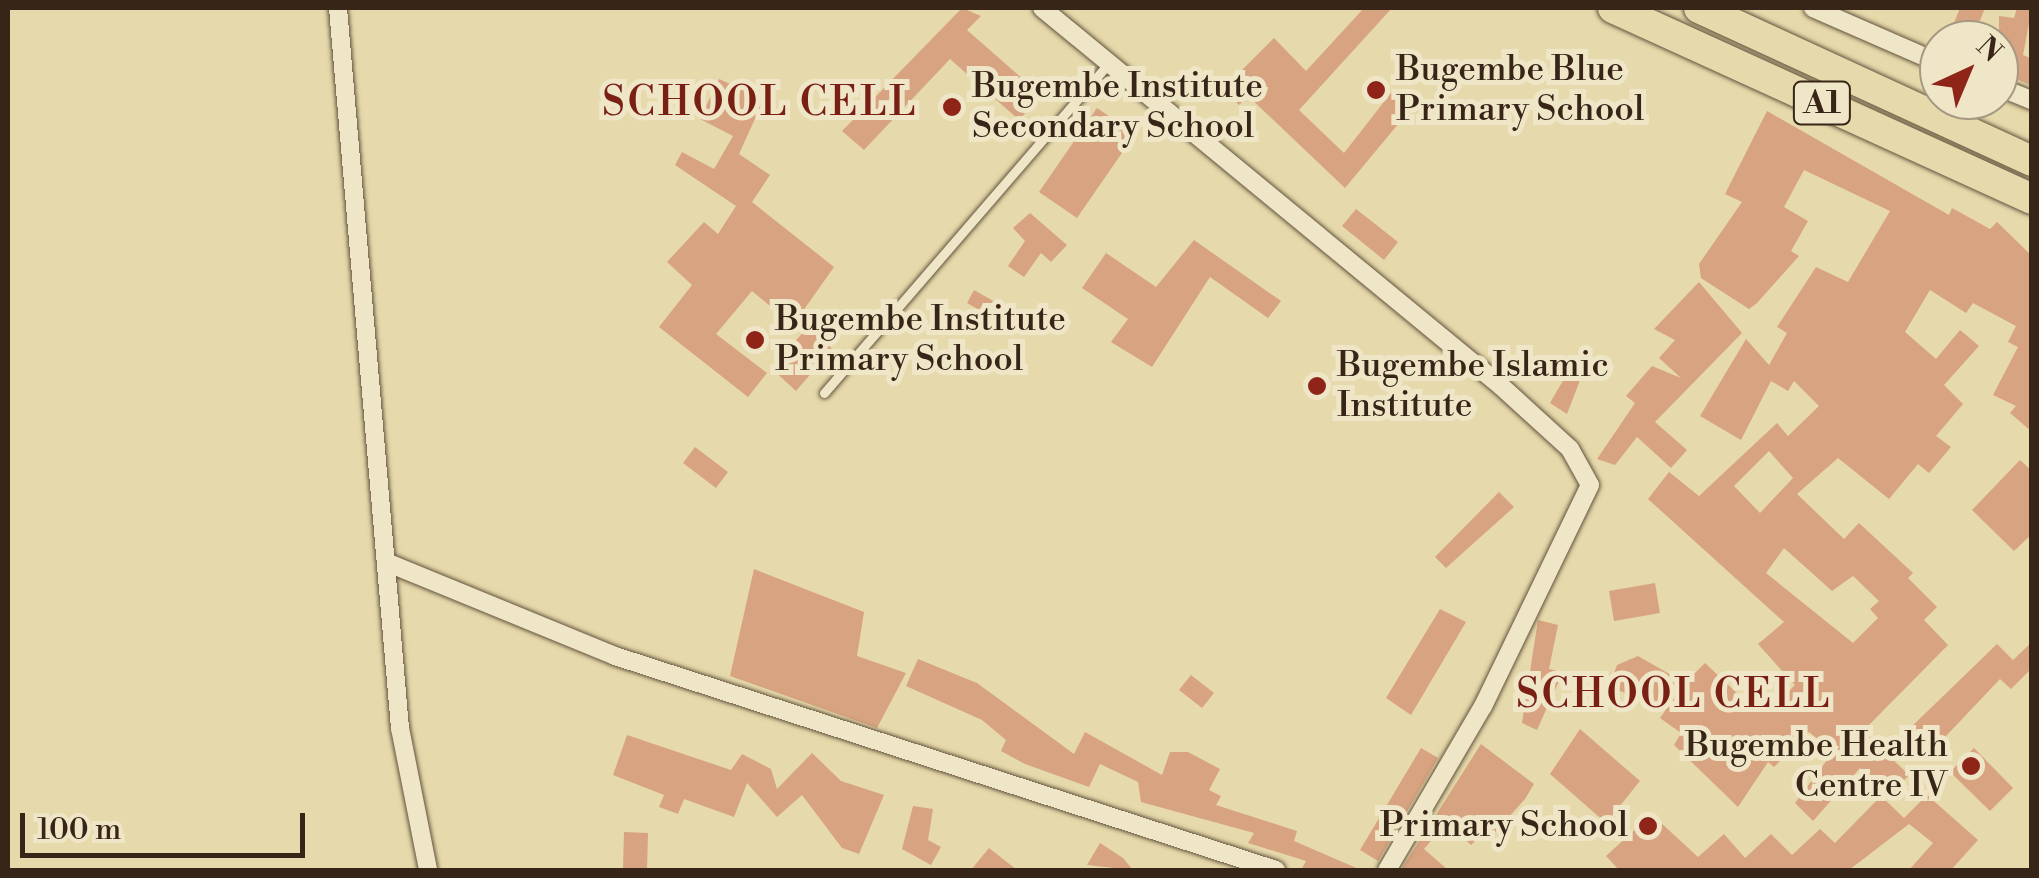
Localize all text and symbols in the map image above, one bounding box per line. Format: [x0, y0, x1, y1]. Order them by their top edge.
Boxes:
north arrow [1919, 20, 2019, 120]
text: N [1969, 29, 2009, 70]
place label: Bugembe Blue Primary School [1396, 49, 1644, 131]
place label: Bugembe Institute Secondary School [972, 66, 1263, 148]
road number: A1 [1792, 76, 1852, 130]
district label: SCHOOL CELL [602, 79, 918, 127]
marker: Bugembe Blue Primary School [1365, 79, 1387, 101]
marker: Bugembe Institute Secondary School [941, 96, 963, 118]
place label: Bugembe Institute Primary School [775, 299, 1066, 381]
marker: Bugembe Institute Primary School [744, 329, 766, 351]
place label: Bugembe Islamic Institute [1337, 345, 1609, 427]
marker: Bugembe Islamic Institute [1306, 375, 1328, 397]
district label: SCHOOL CELL [1516, 671, 1832, 719]
place label: Bugembe Health Centre IV [1685, 725, 1948, 807]
marker: Bugembe Health Centre IV [1958, 753, 1984, 779]
scale bar [25, 793, 310, 855]
place label: Primary School [1380, 805, 1628, 847]
text: 100 m [37, 811, 121, 849]
marker: Primary School [1637, 815, 1659, 837]

